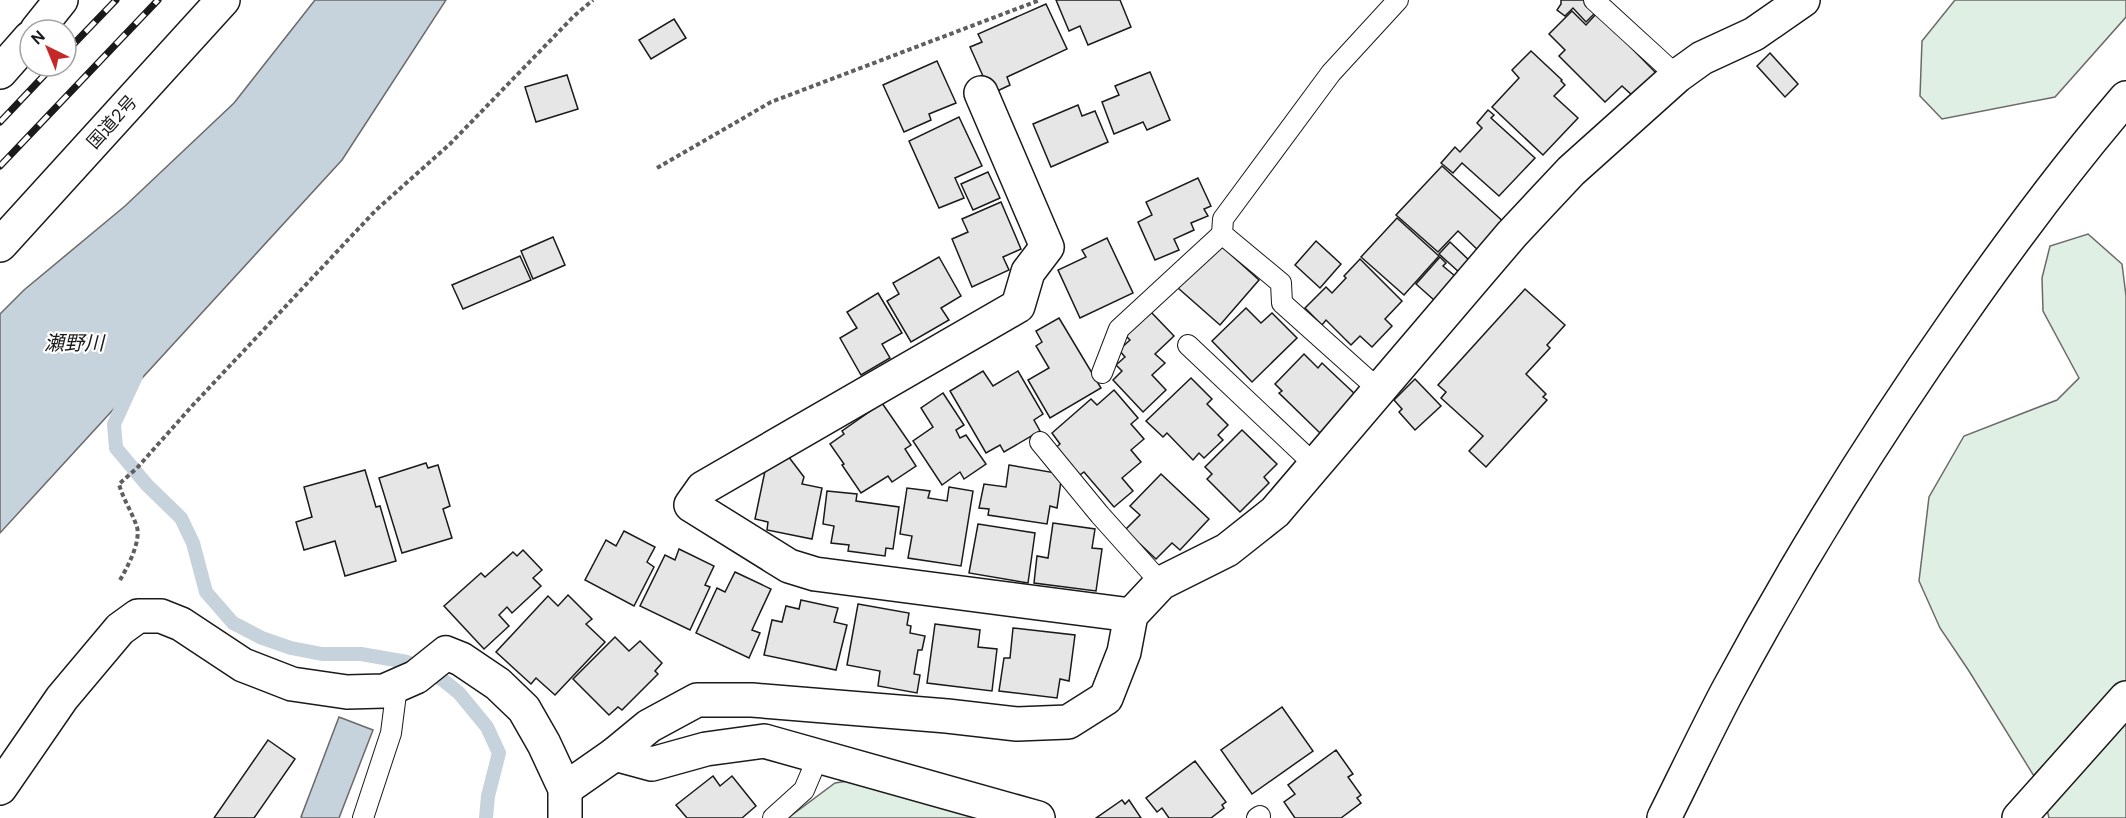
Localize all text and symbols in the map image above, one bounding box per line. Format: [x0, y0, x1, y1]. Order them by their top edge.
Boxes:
north arrow [18, 18, 78, 78]
text: N [27, 26, 50, 49]
street label: 国道2号 [82, 90, 142, 154]
water label: 瀬野川 [44, 330, 106, 356]

